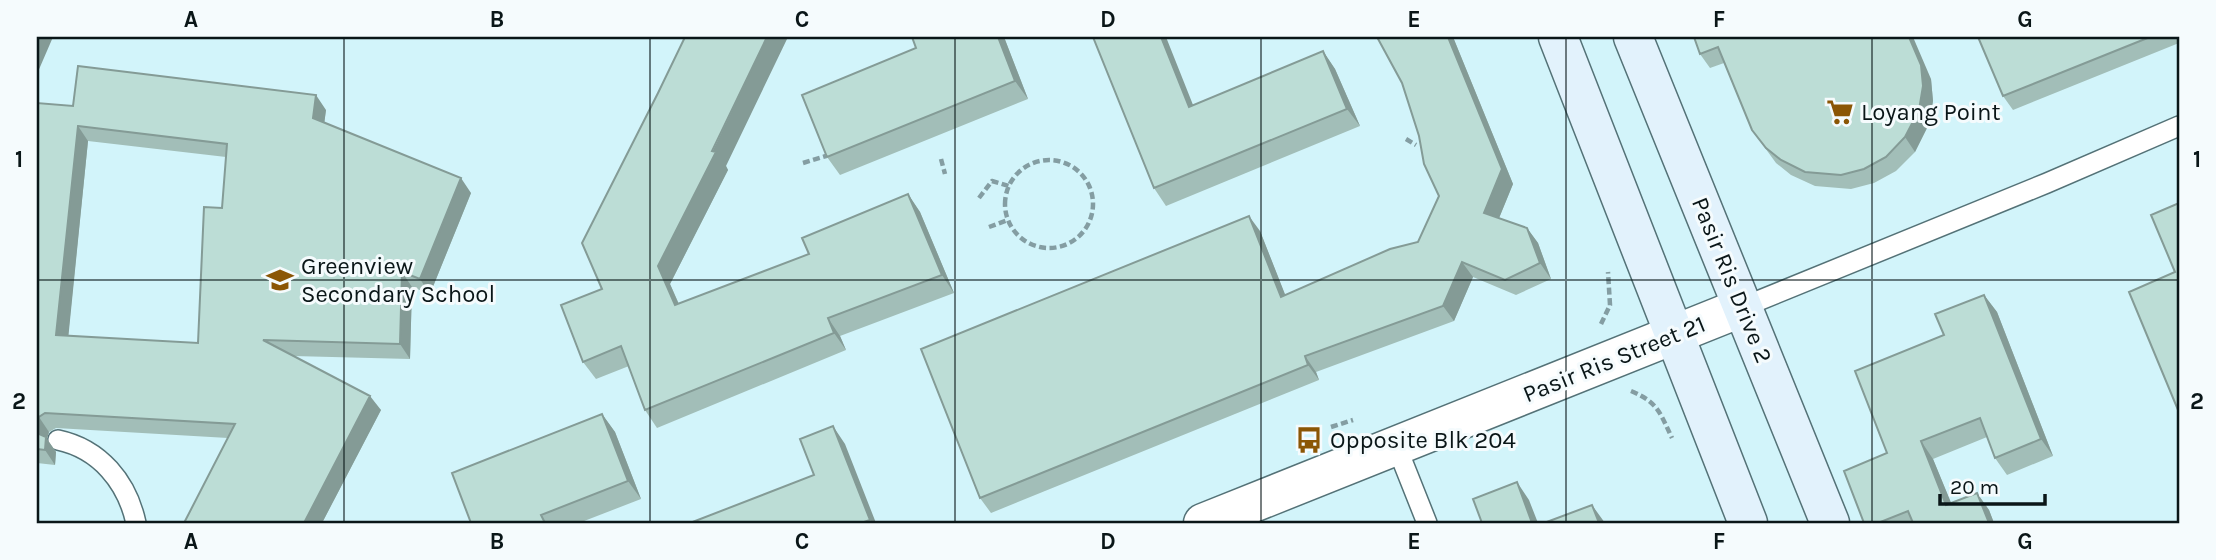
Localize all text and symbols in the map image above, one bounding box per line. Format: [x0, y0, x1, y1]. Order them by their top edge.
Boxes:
text: A [184, 6, 198, 33]
text: B [490, 6, 504, 33]
text: C [795, 6, 809, 33]
text: D [1100, 6, 1116, 33]
text: E [1407, 6, 1421, 33]
text: F [1713, 6, 1725, 33]
text: G [2017, 6, 2033, 33]
supermarket icon: Loyang Point [1825, 97, 1855, 127]
place label: Loyang Point [1861, 98, 2001, 126]
text: 1 [15, 146, 23, 173]
text: 1 [2193, 146, 2201, 173]
street label: Pasir Ris Drive 2 [1686, 193, 1778, 367]
place label: Greenview Secondary School [301, 252, 495, 308]
school or university icon: Greenview Secondary School [265, 265, 295, 295]
street label: Pasir Ris Street 21 [1519, 310, 1709, 408]
text: 2 [12, 388, 26, 415]
text: 2 [2190, 388, 2204, 415]
bus stop icon: Opposite Blk 204 [1294, 425, 1324, 455]
place label: Opposite Blk 204 [1330, 426, 1516, 454]
scale bar [1940, 462, 2044, 506]
text: 20 m [1950, 475, 1999, 499]
text: A [184, 528, 198, 555]
text: B [490, 528, 504, 555]
text: C [795, 528, 809, 555]
text: D [1100, 528, 1116, 555]
text: E [1407, 528, 1421, 555]
text: F [1713, 528, 1725, 555]
text: G [2017, 528, 2033, 555]

